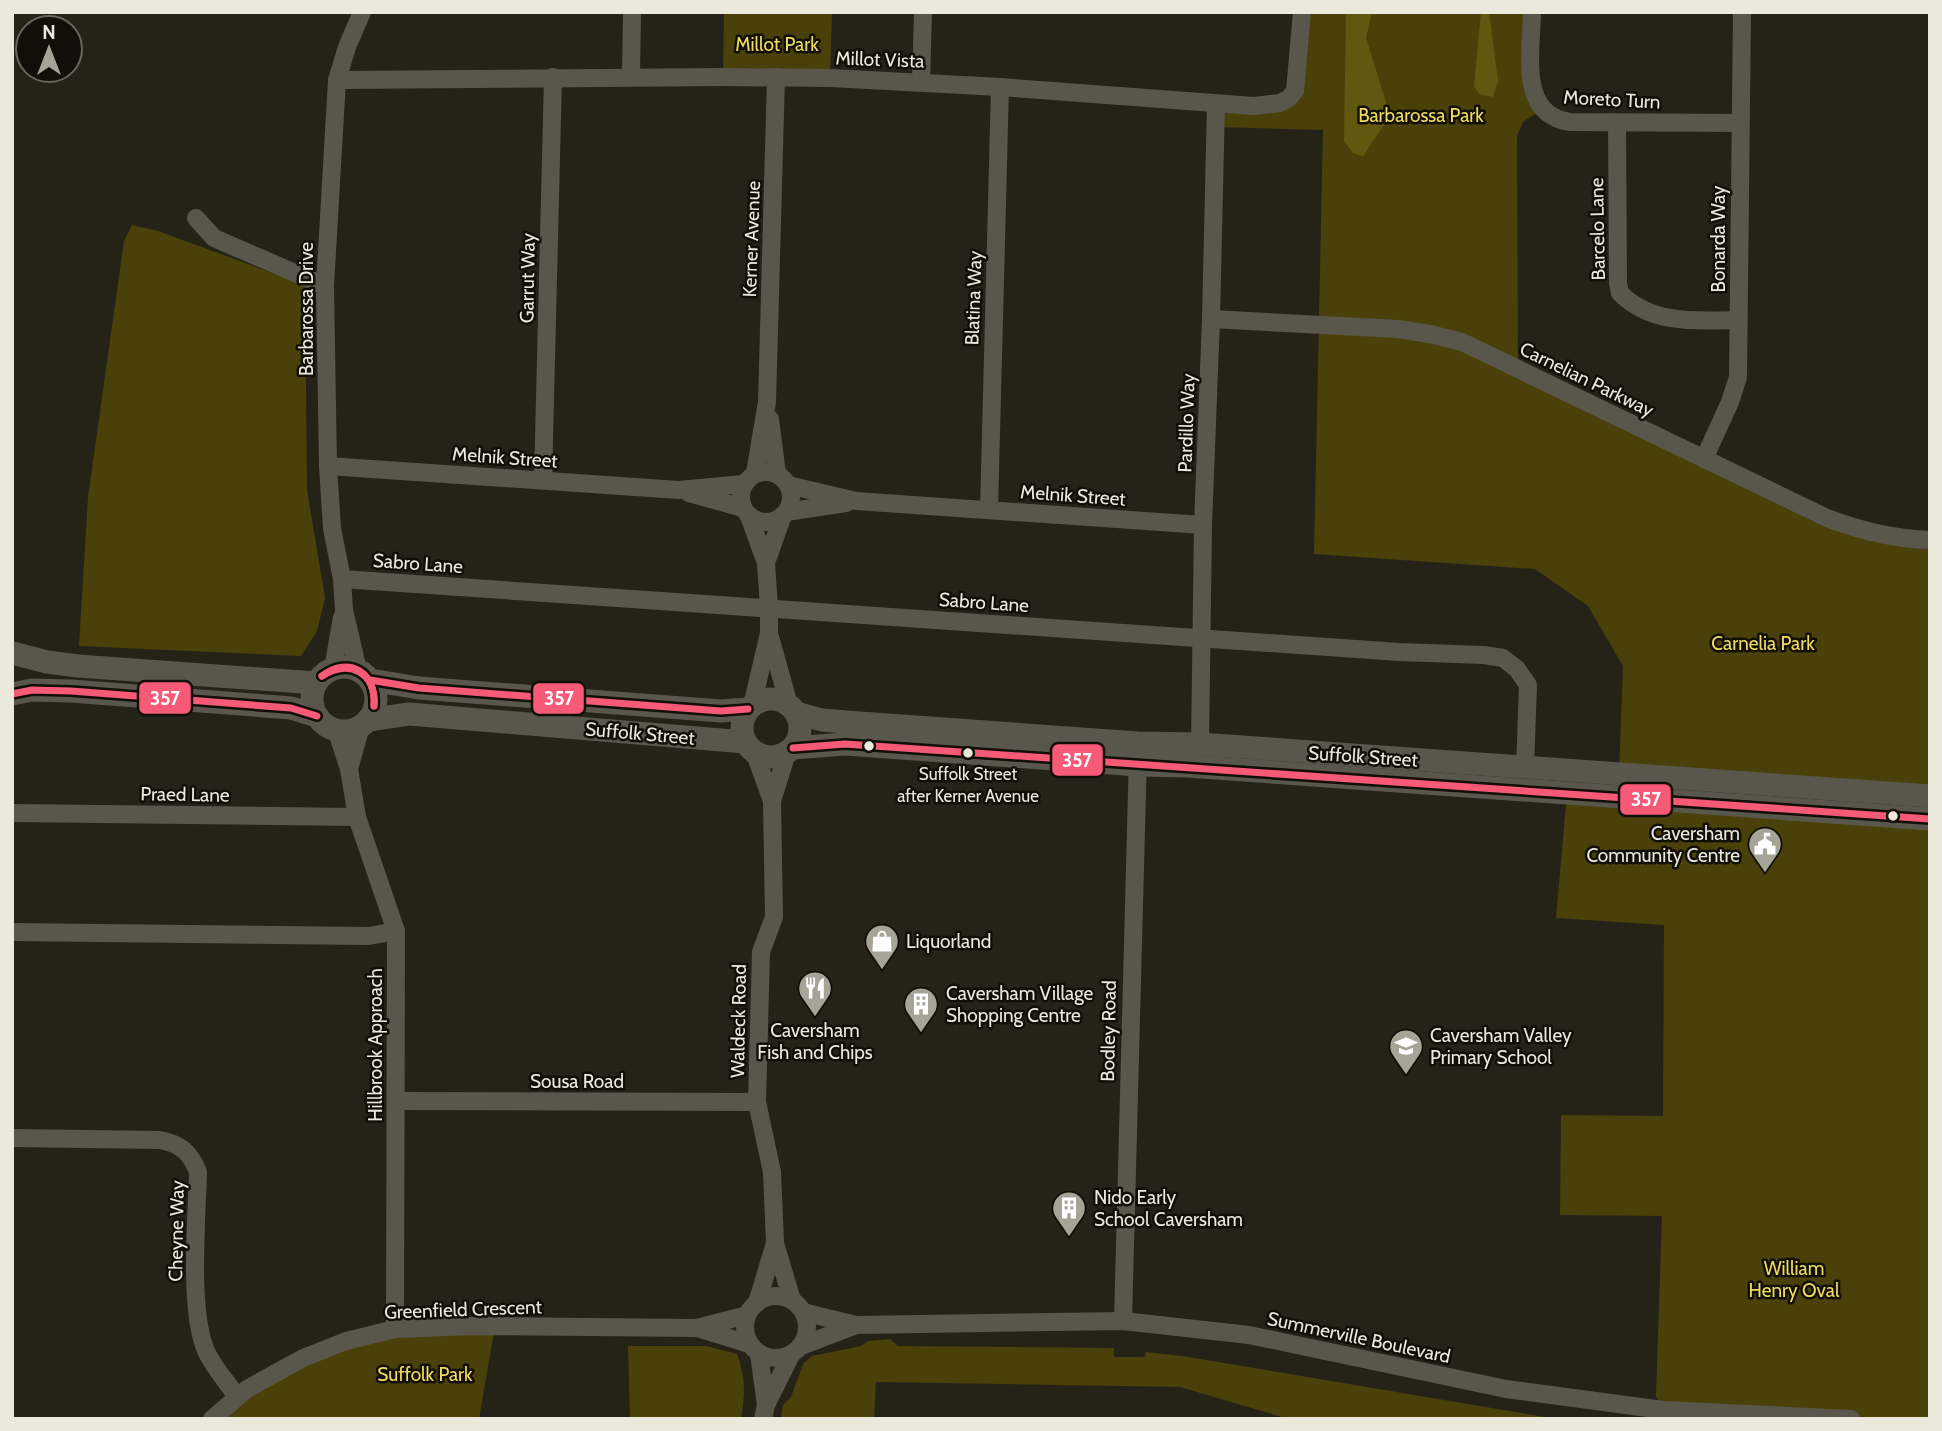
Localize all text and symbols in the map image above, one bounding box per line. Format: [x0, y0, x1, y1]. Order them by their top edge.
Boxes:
north arrow [14, 14, 84, 84]
text: N [42, 21, 56, 44]
park label: Millot Park [735, 33, 819, 56]
street label: Millot Vista [835, 46, 925, 73]
street label: Moreto Turn [1563, 85, 1661, 114]
park label: Barbarossa Park [1358, 104, 1484, 127]
street label: Barcelo Lane [1585, 177, 1610, 280]
street label: Kerner Avenue [738, 180, 765, 298]
street label: Bonarda Way [1707, 185, 1730, 292]
street label: Garrut Way [515, 232, 540, 323]
street label: Barbarossa Drive [295, 242, 318, 376]
street label: Blatina Way [960, 250, 987, 346]
street label: Carnelian Parkway [1516, 337, 1658, 422]
street label: Pardillo Way [1173, 373, 1200, 473]
street label: Melnik Street [451, 442, 559, 473]
street label: Melnik Street [1019, 480, 1127, 511]
street label: Sabro Lane [372, 549, 464, 578]
street label: Sabro Lane [938, 588, 1030, 617]
park label: Carnelia Park [1711, 632, 1815, 655]
line badge: 357 [138, 681, 192, 715]
line badge: 357 [532, 682, 585, 715]
text: 357 [150, 687, 180, 710]
text: 357 [544, 687, 574, 710]
street label: Suffolk Street [584, 717, 696, 750]
unlabelled marker [862, 739, 876, 753]
street label: Suffolk Street [1307, 741, 1419, 772]
line badge: 357 [1051, 743, 1104, 777]
marker: Suffolk Street after Kerner Avenue [961, 746, 975, 760]
text: 357 [1062, 749, 1092, 772]
place label: Suffolk Street after Kerner Avenue [897, 764, 1039, 806]
street label: Praed Lane [140, 782, 230, 807]
line badge: 357 [1619, 783, 1672, 816]
text: 357 [1631, 788, 1661, 811]
unlabelled marker [1886, 809, 1900, 823]
place label: Caversham Community Centre [1586, 822, 1740, 867]
public building icon: Caversham Community Centre [1746, 825, 1784, 874]
shop icon: Liquorland [863, 922, 901, 971]
place label: Liquorland [906, 930, 991, 953]
street label: Waldeck Road [726, 964, 751, 1078]
street label: Hillbrook Approach [364, 968, 387, 1122]
restaurant icon: Caversham Fish and Chips [796, 969, 834, 1018]
street label: Bodley Road [1096, 980, 1121, 1082]
place label: Caversham Village Shopping Centre [946, 982, 1094, 1027]
building icon: Caversham Village Shopping Centre [902, 985, 940, 1034]
place label: Caversham Fish and Chips [757, 1019, 873, 1064]
place label: Caversham Valley Primary School [1430, 1024, 1572, 1069]
school or university icon: Caversham Valley Primary School [1387, 1027, 1425, 1076]
street label: Sousa Road [530, 1070, 624, 1093]
street label: Cheyne Way [164, 1180, 189, 1282]
place label: Nido Early School Caversham [1094, 1186, 1243, 1231]
building icon: Nido Early School Caversham [1050, 1189, 1088, 1238]
park label: William Henry Oval [1749, 1257, 1840, 1302]
street label: Greenfield Crescent [384, 1295, 543, 1324]
street label: Summerville Boulevard [1265, 1307, 1453, 1368]
park label: Suffolk Park [377, 1363, 473, 1386]

